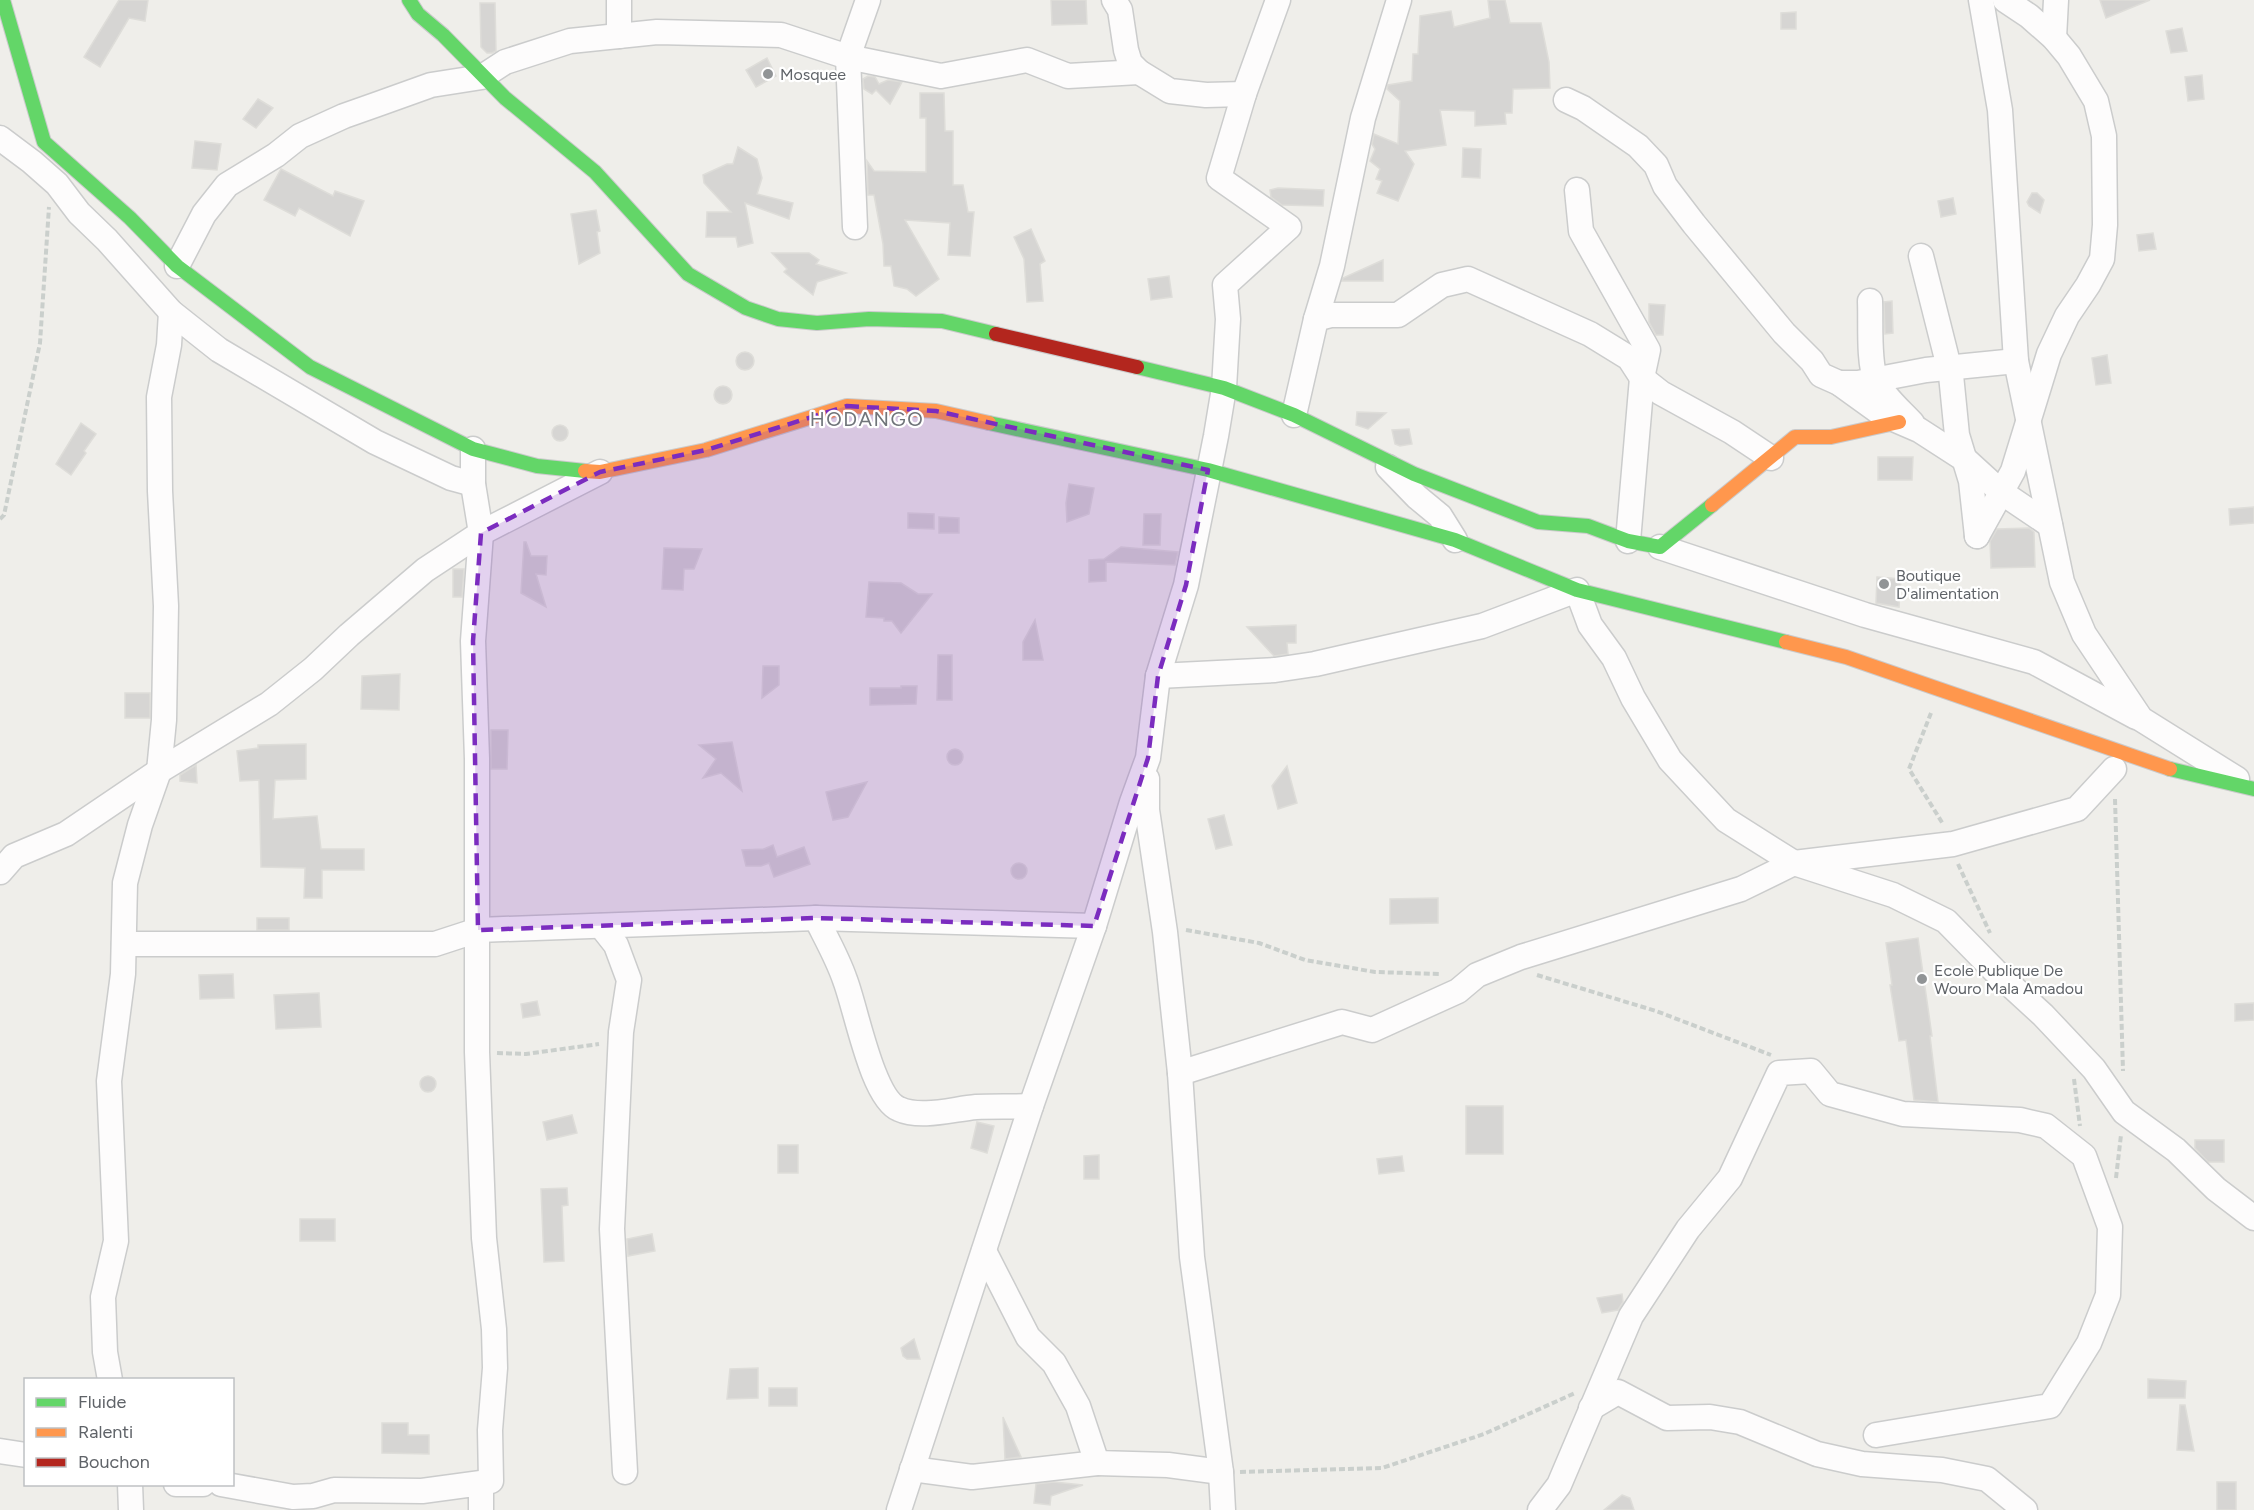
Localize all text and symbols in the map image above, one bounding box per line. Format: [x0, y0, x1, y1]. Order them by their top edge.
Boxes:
place label: Mosquee [780, 65, 846, 84]
marker: Mosquee [761, 67, 775, 81]
district label: HODANGO [810, 407, 924, 431]
place label: Boutique D'alimentation [1896, 566, 1999, 603]
marker: Boutique D'alimentation [1877, 577, 1891, 591]
place label: Ecole Publique De Wouro Mala Amadou [1934, 961, 2083, 998]
marker: Ecole Publique De Wouro Mala Amadou [1915, 972, 1929, 986]
legend [24, 1378, 234, 1486]
text: Fluide [78, 1391, 127, 1413]
text: Ralenti [78, 1421, 133, 1443]
text: Bouchon [78, 1451, 150, 1473]

